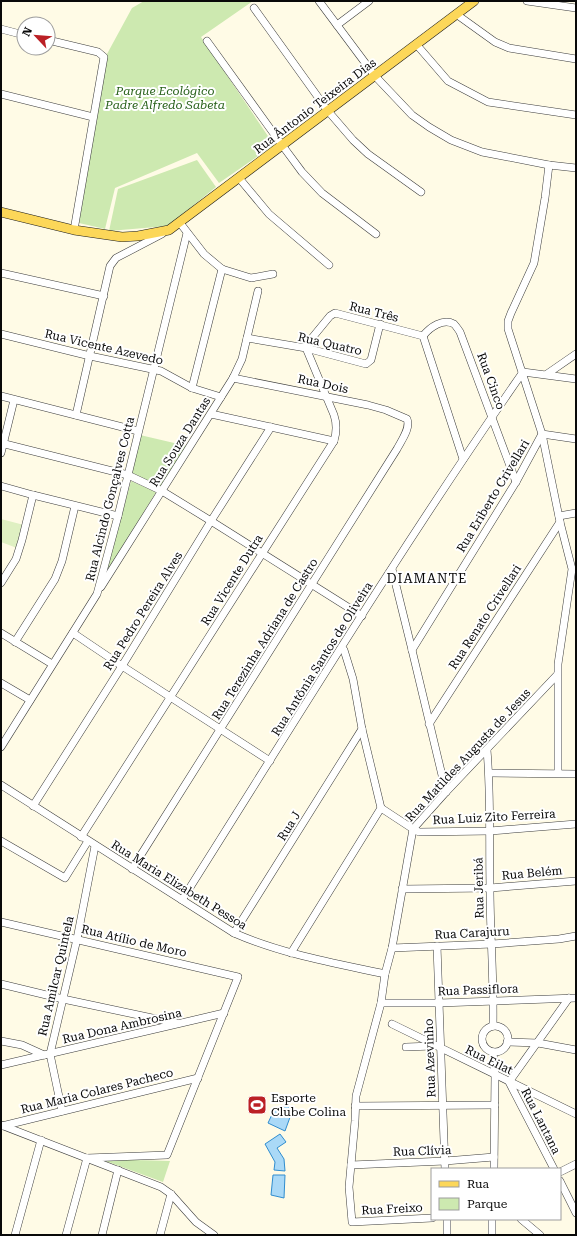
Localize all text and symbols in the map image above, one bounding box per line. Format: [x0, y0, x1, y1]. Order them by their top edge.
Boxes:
north arrow [16, 16, 56, 56]
text: N [20, 25, 35, 38]
street label: Rua Ântonio Teixeira Dias [251, 55, 379, 157]
park label: Parque Ecológico Padre Alfredo Sabeta [104, 84, 225, 112]
street label: Rua Três [348, 299, 400, 325]
street label: Rua Vicente Azevedo [43, 327, 165, 367]
street label: Rua Quatro [297, 330, 363, 358]
street label: Rua Cinco [474, 351, 508, 411]
street label: Rua Dois [296, 372, 350, 396]
street label: Rua Souza Dantas [147, 394, 213, 489]
street label: Rua Alcindo Gonçalves Cotta [83, 415, 137, 583]
street label: Rua Eriberto Crivellari [454, 437, 532, 555]
street label: Rua Vicente Dutra [198, 531, 266, 628]
street label: Rua Pedro Pereira Alves [101, 549, 185, 673]
street label: Rua Terezinha Adriana de Castro [209, 556, 321, 722]
street label: Rua Renato Crivellari [446, 562, 524, 672]
district label: DIAMANTE [387, 571, 467, 586]
street label: Rua Antônia Santos de Oliveira [269, 579, 376, 739]
street label: Rua Matildes Augusta de Jesus [403, 685, 534, 824]
street label: Rua Luiz Zito Ferreira [432, 807, 556, 827]
street label: Rua J [275, 809, 304, 843]
street label: Rua Maria Elizabeth Pessoa [109, 837, 250, 933]
street label: Rua Jeribá [471, 857, 487, 919]
street label: Rua Belém [501, 863, 563, 883]
street label: Rua Amilcar Quintela [35, 914, 77, 1037]
street label: Rua Atílio de Moro [80, 922, 188, 960]
street label: Rua Carajuru [434, 924, 510, 942]
street label: Rua Passiflora [437, 982, 519, 998]
street label: Rua Dona Ambrosina [61, 1005, 183, 1047]
street label: Rua Azevinho [422, 1018, 438, 1098]
street label: Rua Eilat [463, 1042, 516, 1078]
street label: Rua Maria Colares Pacheco [19, 1065, 175, 1117]
street label: Rua Lantana [518, 1086, 564, 1157]
place label: Esporte Clube Colina [271, 1091, 346, 1119]
sports icon: Esporte Clube Colina [246, 1094, 268, 1116]
street label: Rua Clívia [392, 1143, 452, 1159]
legend [431, 1168, 561, 1220]
text: Rua [467, 1177, 490, 1191]
text: Parque [467, 1197, 508, 1211]
street label: Rua Freixo [361, 1200, 423, 1218]

